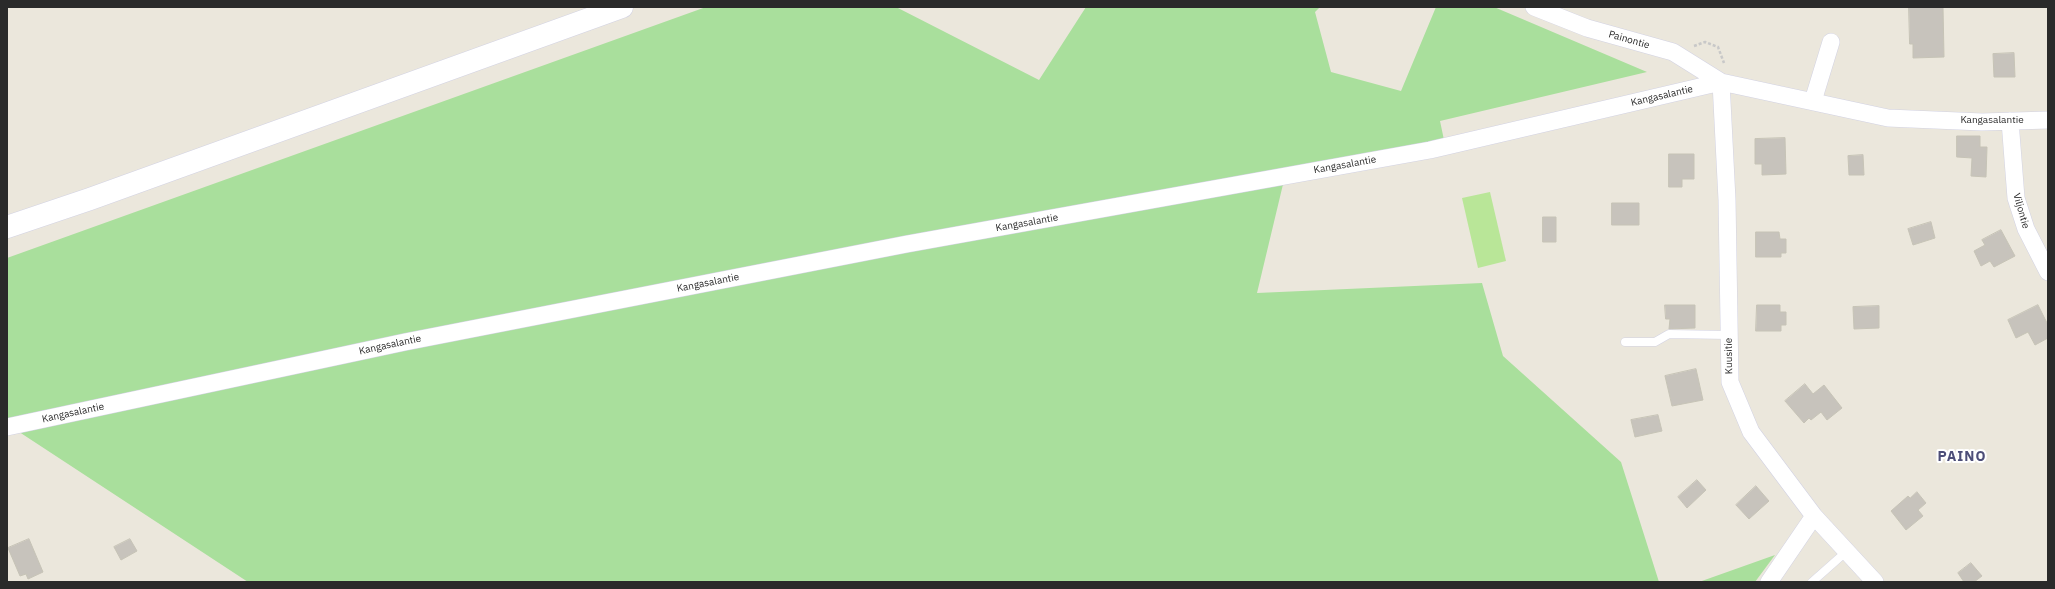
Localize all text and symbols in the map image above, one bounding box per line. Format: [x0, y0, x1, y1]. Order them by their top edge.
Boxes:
street label: Painontie [1607, 28, 1651, 52]
street label: Kangasalantie [1630, 83, 1694, 109]
street label: Kangasalantie [1960, 114, 2024, 126]
street label: Kangasalantie [1313, 154, 1377, 176]
street label: Viljontie [2010, 192, 2032, 230]
street label: Kangasalantie [995, 212, 1059, 234]
street label: Kangasalantie [676, 271, 740, 295]
street label: Kangasalantie [358, 333, 422, 357]
street label: Kuusitie [1723, 338, 1735, 374]
street label: Kangasalantie [41, 401, 105, 425]
district label: PAINO [1938, 449, 1986, 465]

